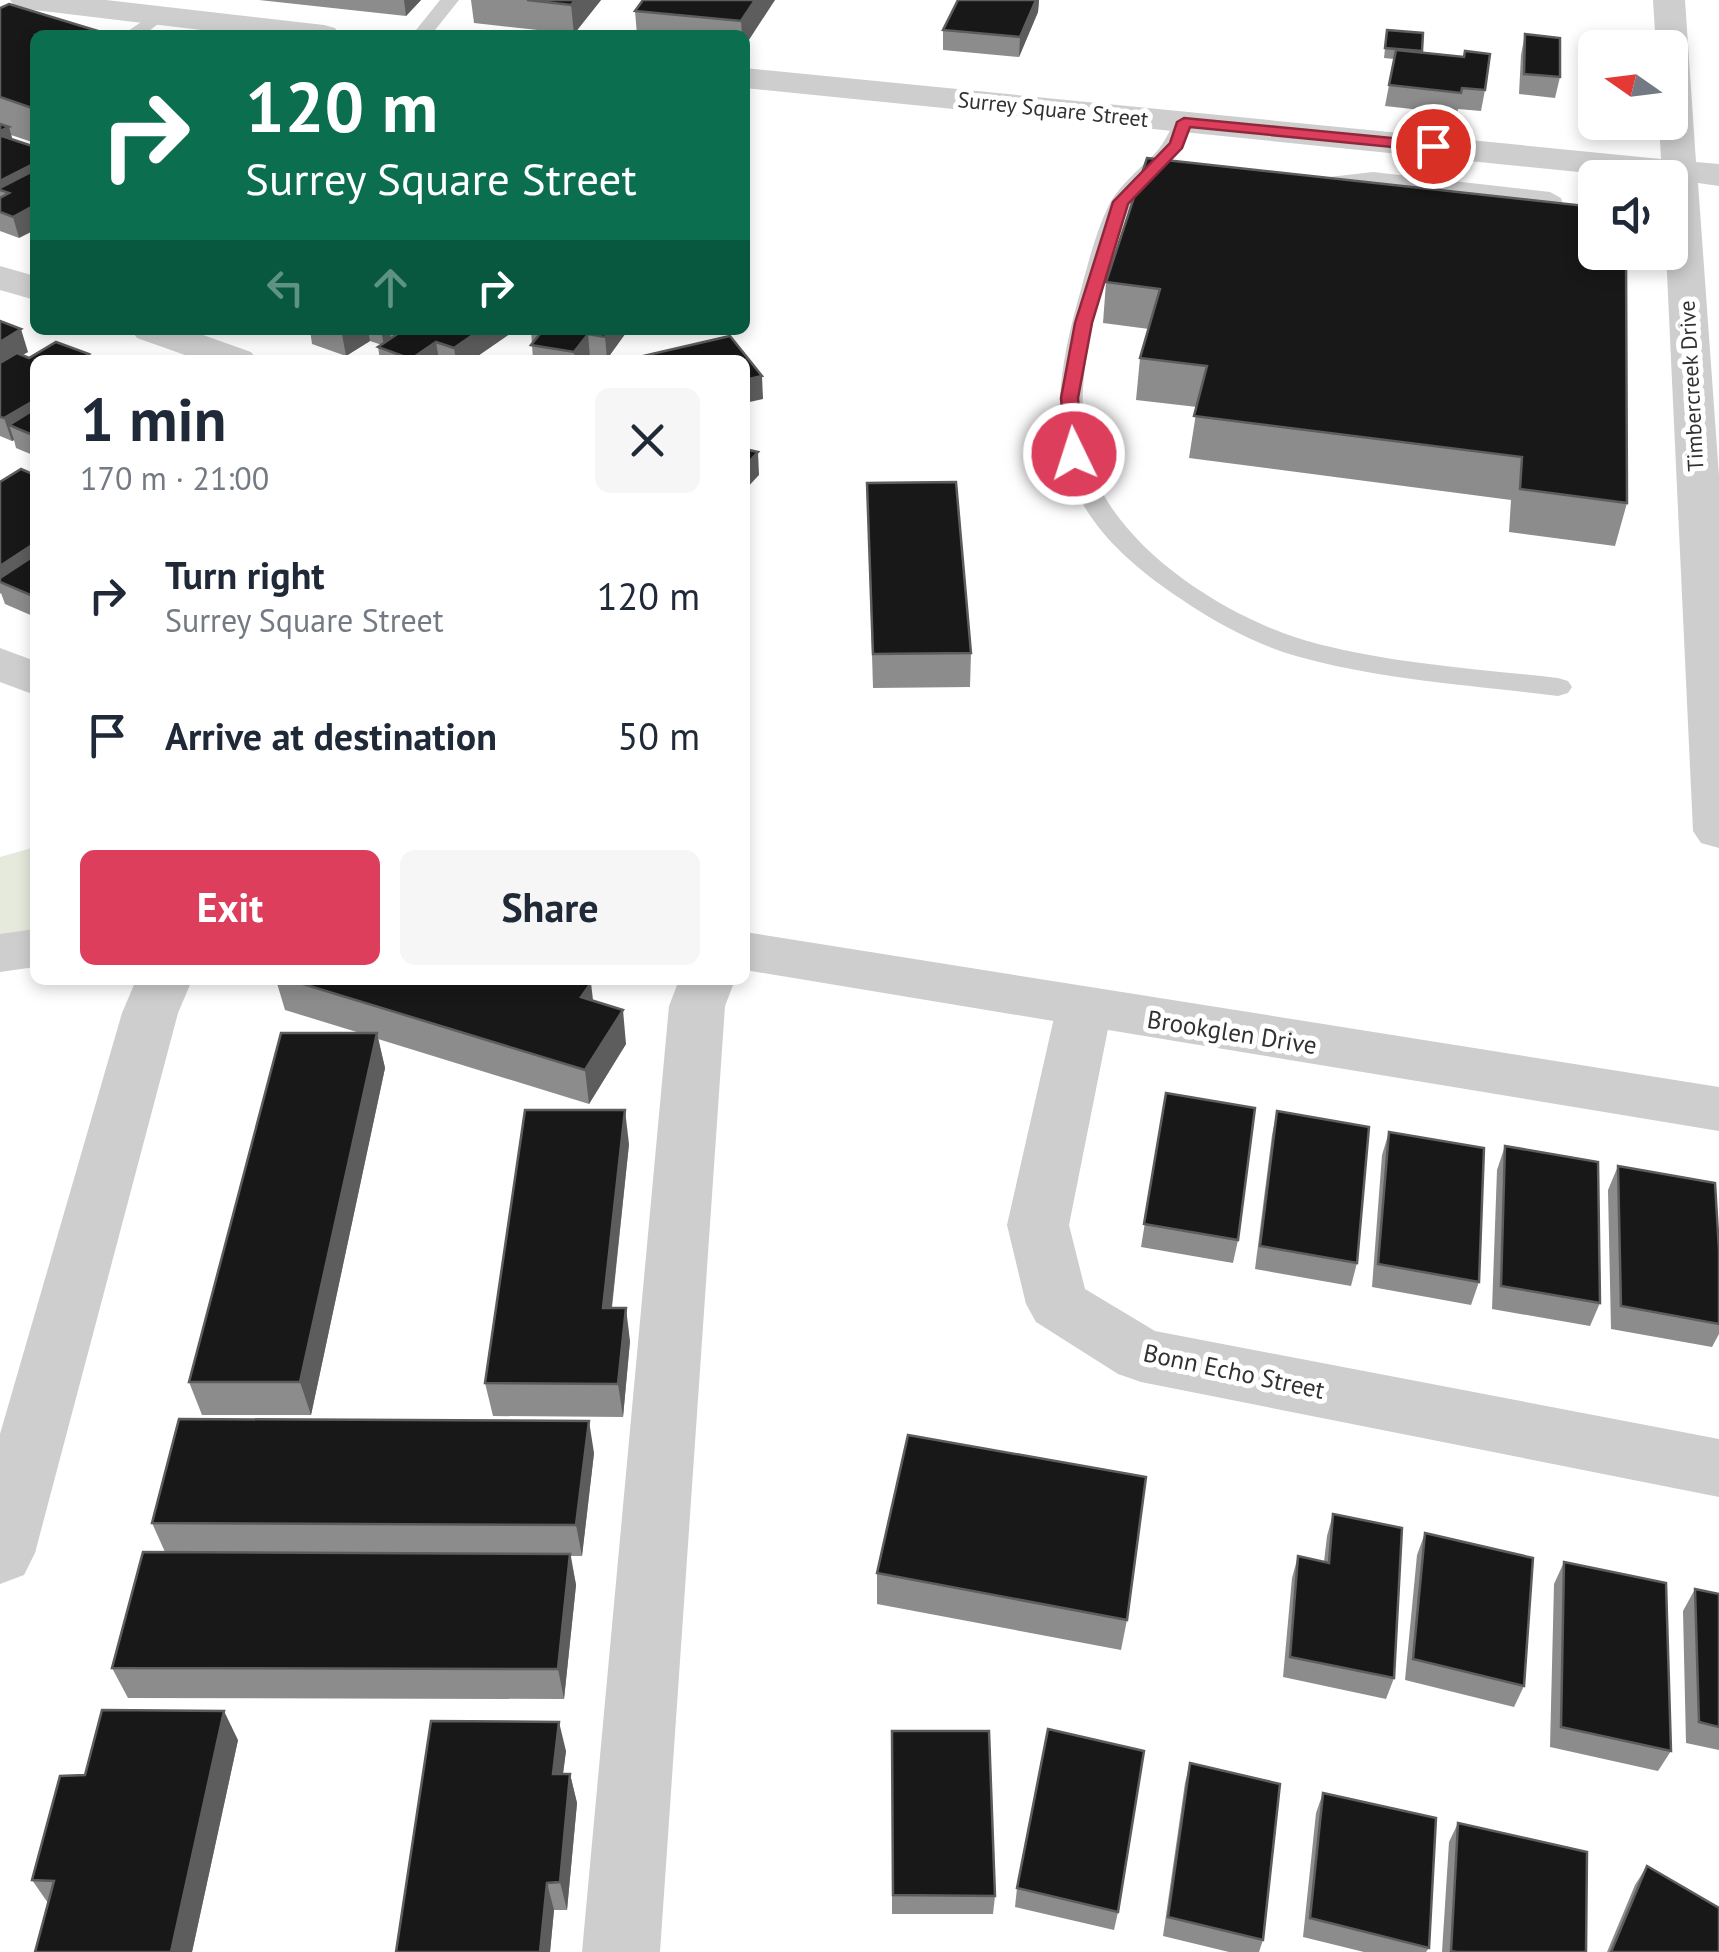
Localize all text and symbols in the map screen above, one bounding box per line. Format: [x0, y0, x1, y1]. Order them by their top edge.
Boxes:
north arrow [1578, 30, 1688, 140]
map controls [1578, 30, 1688, 270]
text: 120 m [245, 61, 438, 151]
icon: right [80, 70, 210, 200]
street label: Surrey Square Street [956, 85, 1150, 133]
pin [1391, 104, 1476, 189]
icon: arrive [1406, 119, 1461, 174]
text: Surrey Square Street [245, 149, 637, 207]
button: sound [1578, 160, 1688, 270]
icon: left [258, 260, 313, 315]
icon: ahead [363, 260, 418, 315]
icon: right [468, 260, 523, 315]
street label: Timbercreek Drive [1673, 300, 1709, 472]
text: 1 min [80, 380, 226, 458]
button: close [595, 388, 700, 493]
position arrow [1022, 402, 1126, 506]
text: 170 m · 21:00 [80, 457, 269, 499]
text: Turn right [165, 550, 325, 599]
icon: right [80, 568, 135, 623]
text: 120 m [597, 571, 700, 620]
text: Surrey Square Street [165, 599, 444, 641]
icon: arrive [80, 708, 135, 763]
text: Arrive at destination [165, 711, 497, 760]
text: 50 m [618, 711, 700, 760]
button: Exit [80, 850, 380, 965]
button: Share [400, 850, 700, 965]
street label: Brookglen Drive [1145, 1003, 1319, 1061]
street label: Bonn Echo Street [1141, 1336, 1328, 1406]

